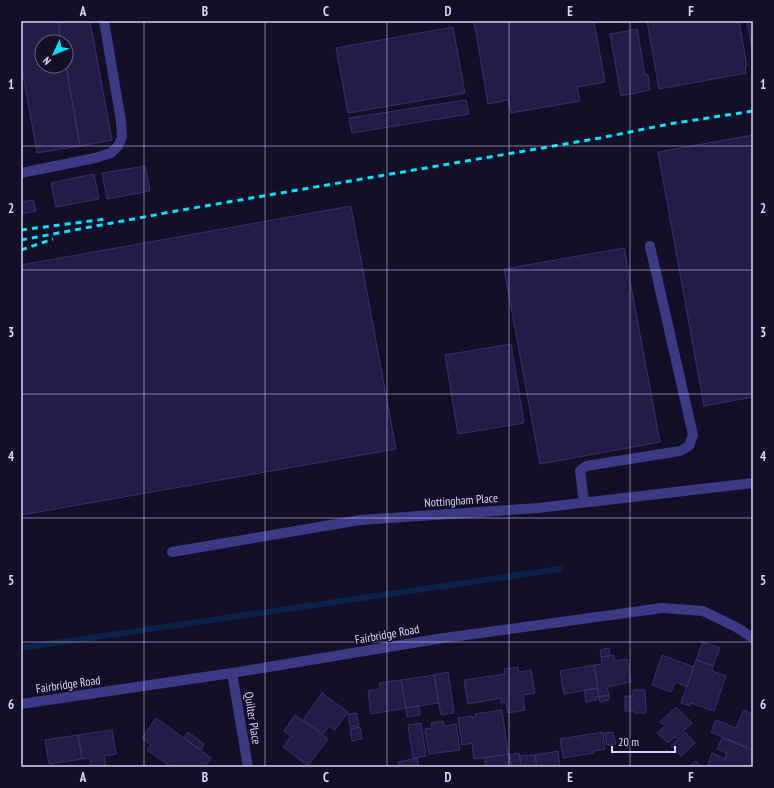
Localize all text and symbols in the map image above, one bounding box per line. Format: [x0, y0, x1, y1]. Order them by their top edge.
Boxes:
text: A [79, 3, 87, 20]
text: B [202, 3, 208, 20]
text: C [323, 3, 329, 20]
text: D [445, 3, 452, 20]
text: E [567, 3, 573, 20]
text: F [688, 3, 694, 20]
north arrow [34, 34, 74, 74]
text: N [40, 54, 54, 68]
text: 1 [8, 76, 14, 93]
text: 1 [760, 76, 766, 93]
text: 2 [8, 200, 14, 217]
text: 2 [760, 200, 766, 217]
text: 3 [8, 324, 14, 341]
text: 3 [760, 324, 766, 341]
text: 4 [8, 448, 15, 465]
text: 4 [760, 448, 767, 465]
street label: Nottingham Place [424, 490, 498, 510]
text: 5 [8, 572, 14, 589]
text: 5 [760, 572, 766, 589]
street label: Fairbridge Road [354, 621, 420, 647]
street label: Fairbridge Road [35, 672, 101, 696]
street label: Quilter Place [241, 691, 265, 745]
text: 6 [8, 696, 14, 713]
text: 6 [760, 696, 766, 713]
scale bar [612, 728, 675, 754]
text: 20 m [618, 734, 639, 749]
text: A [79, 769, 87, 786]
text: B [202, 769, 208, 786]
text: C [323, 769, 329, 786]
text: D [445, 769, 452, 786]
text: E [567, 769, 573, 786]
text: F [688, 769, 694, 786]

